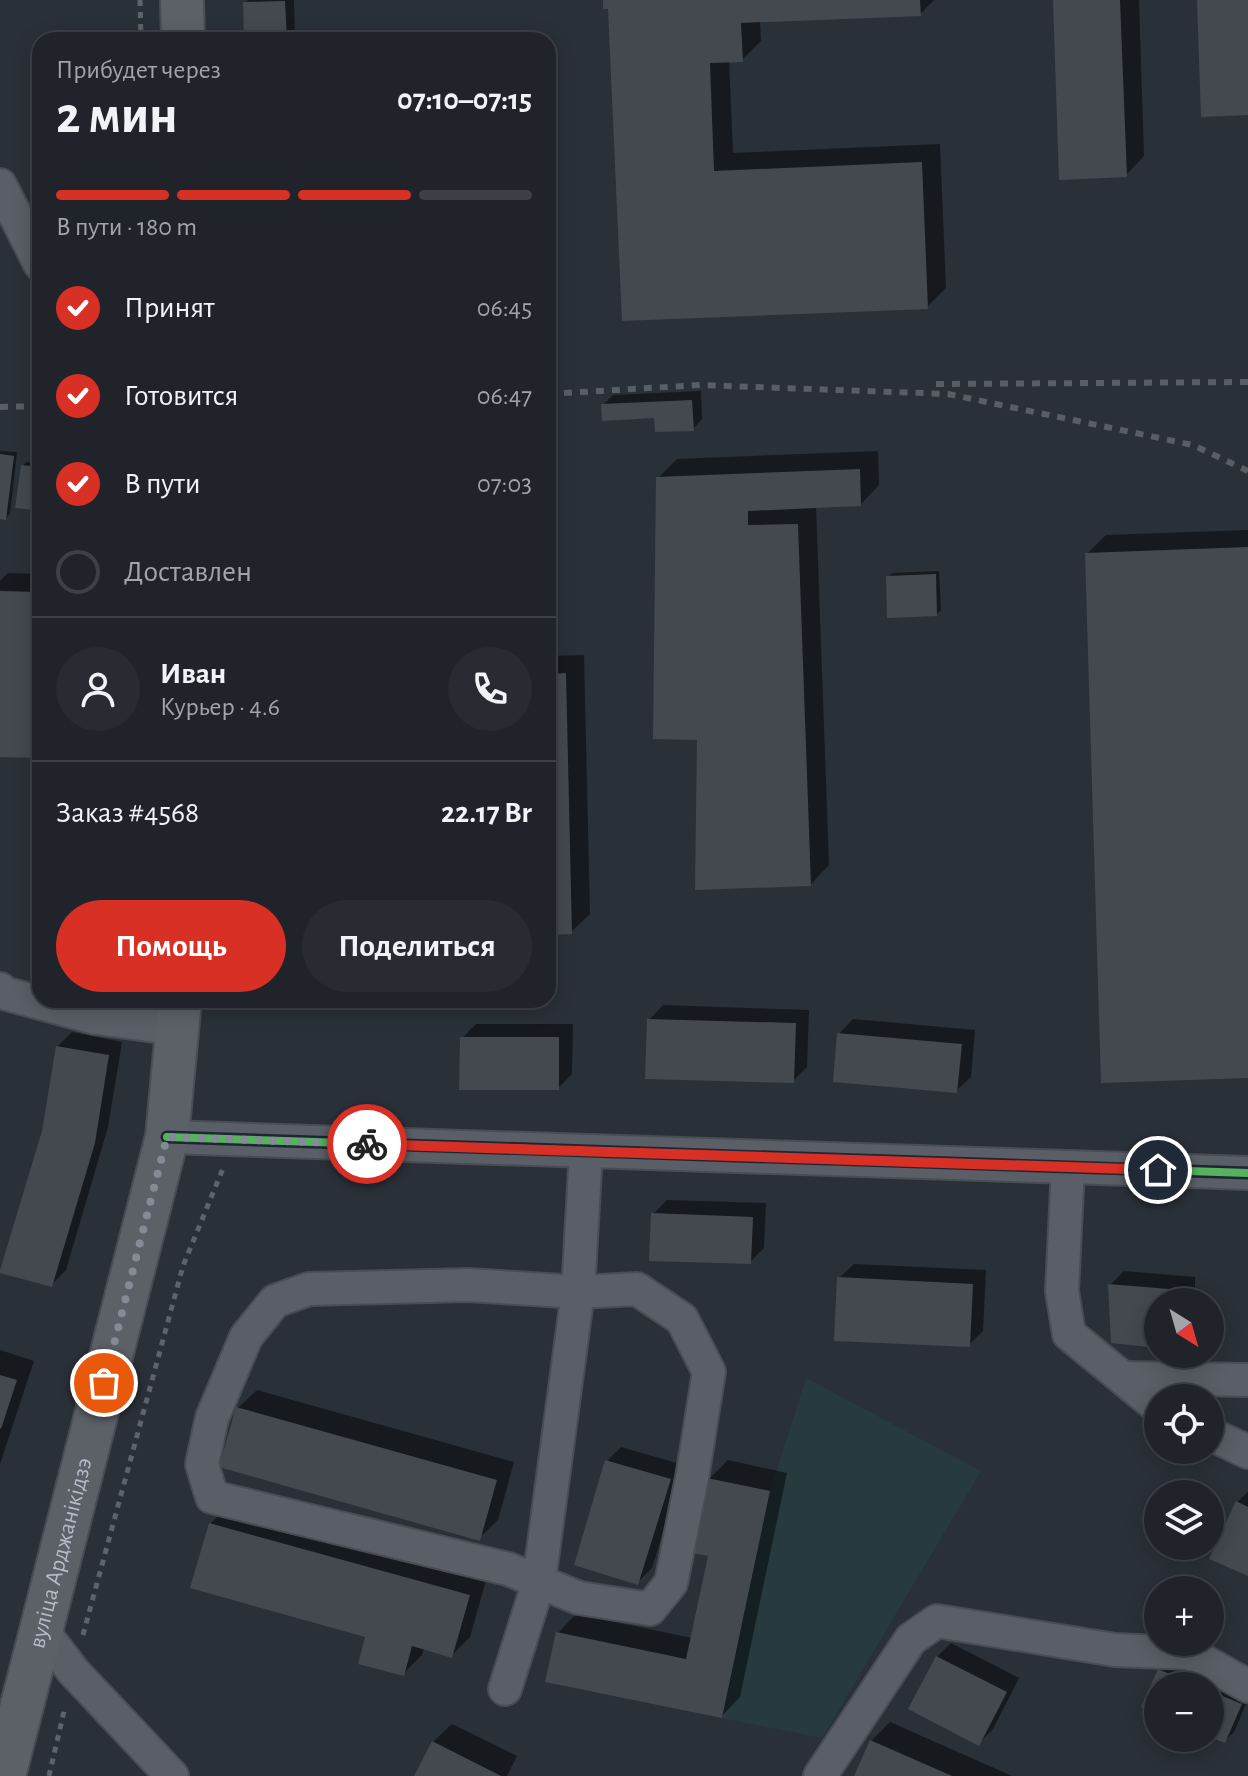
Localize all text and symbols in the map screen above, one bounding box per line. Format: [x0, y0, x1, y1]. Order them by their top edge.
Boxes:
text: Прибудет через [56, 57, 221, 83]
text: 07:10–07:15 [397, 85, 532, 115]
text: 2 мин [56, 90, 178, 142]
text: В пути · 180 m [56, 214, 197, 240]
icon: check [56, 286, 100, 330]
text: Принят [124, 293, 215, 323]
text: 06:45 [477, 295, 532, 321]
icon: check [56, 374, 100, 418]
text: Готовится [124, 381, 238, 411]
text: 06:47 [477, 383, 532, 409]
icon: check [56, 462, 100, 506]
text: В пути [124, 469, 201, 499]
text: 07:03 [477, 471, 532, 497]
text: Доставлен [124, 557, 252, 587]
button: person [56, 647, 140, 731]
button: phone [448, 647, 532, 731]
text: Иван [160, 659, 226, 689]
text: Курьер · 4.6 [160, 694, 280, 720]
text: Заказ #4568 [56, 798, 199, 828]
text: 22.17 Br [441, 798, 532, 828]
button: Помощь [56, 900, 286, 992]
button: Поделиться [302, 900, 532, 992]
courier [327, 1104, 407, 1184]
icon: bike [345, 1122, 389, 1166]
pin [1124, 1136, 1192, 1204]
icon: home [1136, 1148, 1180, 1192]
north arrow [1144, 1288, 1224, 1368]
map controls [1144, 1288, 1224, 1752]
pin [70, 1349, 138, 1417]
icon: bag [82, 1361, 126, 1405]
button: locate [1144, 1384, 1224, 1464]
street label: вуліца Арджанікідзэ [25, 1455, 97, 1651]
button: layers [1144, 1480, 1224, 1560]
button: + [1144, 1576, 1224, 1656]
button: − [1144, 1672, 1224, 1752]

